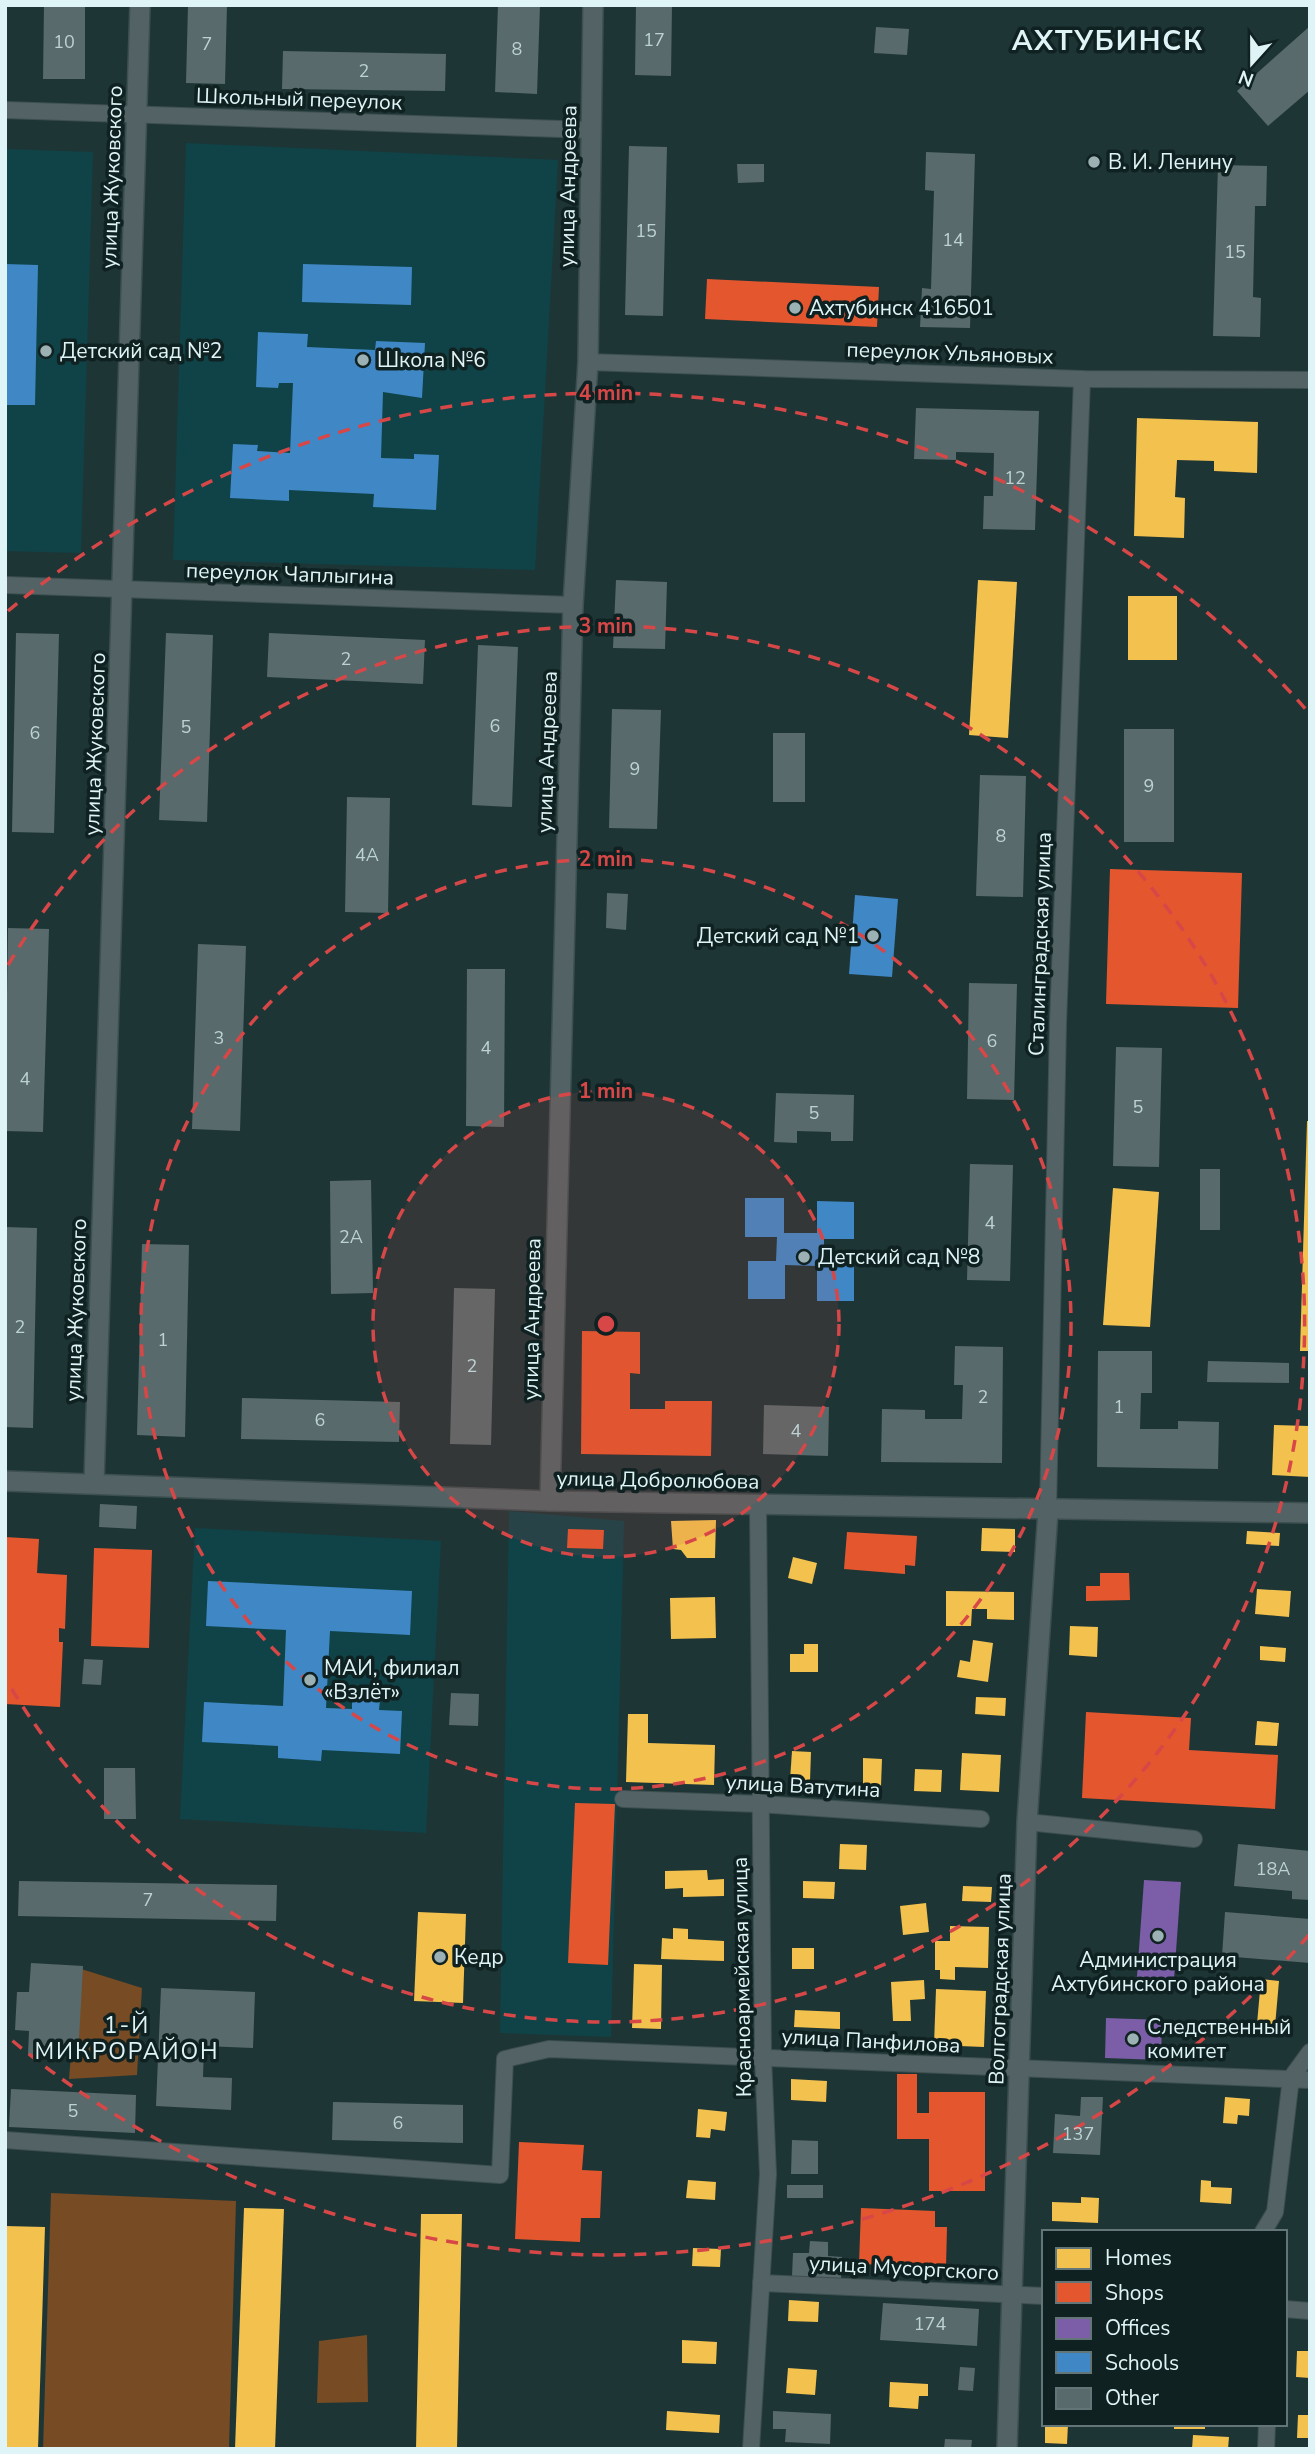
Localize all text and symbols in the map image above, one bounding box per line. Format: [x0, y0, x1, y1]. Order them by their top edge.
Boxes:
district label: АХТУБИНСК [1012, 22, 1204, 60]
house number: 17 [643, 28, 665, 52]
north arrow [1217, 28, 1287, 98]
house number: 10 [53, 30, 75, 54]
house number: 7 [202, 32, 212, 56]
house number: 8 [512, 37, 522, 61]
house number: 2 [359, 59, 369, 83]
text: N [1235, 63, 1258, 93]
street label: Школьный переулок [195, 81, 403, 117]
street label: улица Жуковского [95, 85, 129, 269]
street label: улица Андреева [553, 105, 583, 267]
place label: В. И. Ленину [1108, 148, 1233, 176]
marker: В. И. Ленину [1086, 154, 1102, 170]
house number: 15 [635, 219, 657, 243]
house number: 14 [942, 228, 964, 252]
house number: 15 [1224, 240, 1246, 264]
place label: Ахтубинск 416501 [809, 294, 994, 322]
marker: Ахтубинск 416501 [787, 300, 803, 316]
street label: переулок Ульяновых [846, 335, 1054, 371]
place label: Детский сад №2 [60, 337, 222, 365]
marker: Детский сад №2 [38, 343, 54, 359]
place label: Школа №6 [377, 346, 486, 374]
marker: Школа №6 [355, 352, 371, 368]
text: 4 min [579, 379, 633, 407]
house number: 12 [1004, 466, 1026, 490]
street label: переулок Чаплыгина [185, 556, 395, 592]
text: 3 min [579, 612, 633, 640]
house number: 2 [341, 647, 351, 671]
street label: улица Жуковского [78, 652, 112, 836]
street label: улица Андреева [530, 671, 564, 833]
house number: 6 [490, 714, 500, 738]
house number: 5 [181, 715, 191, 739]
house number: 6 [30, 721, 40, 745]
house number: 9 [630, 757, 640, 781]
house number: 9 [1144, 774, 1154, 798]
house number: 8 [996, 824, 1006, 848]
street label: Сталинградская улица [1022, 831, 1058, 1057]
house number: 4А [355, 843, 379, 867]
text: 2 min [579, 845, 633, 873]
place label: Детский сад №1 [697, 922, 859, 950]
marker: Детский сад №1 [865, 928, 881, 944]
house number: 3 [214, 1026, 224, 1050]
house number: 6 [987, 1029, 997, 1053]
house number: 4 [481, 1036, 492, 1060]
house number: 4 [20, 1067, 31, 1091]
text: 1 min [579, 1077, 633, 1105]
house number: 5 [1133, 1095, 1143, 1119]
house number: 5 [809, 1101, 819, 1125]
house number: 4 [985, 1211, 996, 1235]
street label: улица Жуковского [59, 1218, 93, 1402]
house number: 2А [339, 1225, 363, 1249]
street label: улица Андреева [517, 1238, 547, 1400]
place label: Детский сад №8 [818, 1243, 980, 1271]
marker: Детский сад №8 [796, 1249, 812, 1265]
centre of rings [594, 1312, 618, 1336]
house number: 2 [15, 1315, 25, 1339]
house number: 1 [158, 1328, 168, 1352]
house number: 2 [467, 1354, 477, 1378]
house number: 2 [978, 1385, 988, 1409]
house number: 1 [1114, 1395, 1124, 1419]
house number: 6 [315, 1408, 325, 1432]
house number: 4 [791, 1419, 802, 1443]
street label: улица Добролюбова [556, 1464, 760, 1496]
place label: МАИ, филиал «Взлёт» [324, 1654, 460, 1706]
marker: МАИ, филиал «Взлёт» [302, 1672, 318, 1688]
street label: улица Ватутина [725, 1768, 881, 1804]
street label: Красноармейская улица [726, 1857, 758, 2097]
house number: 18А [1256, 1857, 1290, 1881]
street label: Волгоградская улица [982, 1873, 1018, 2085]
house number: 7 [143, 1888, 153, 1912]
marker: Администрация Ахтубинского района [1150, 1928, 1166, 1944]
place label: Кедр [454, 1943, 504, 1971]
place label: Администрация Ахтубинского района [1051, 1946, 1265, 1998]
marker: Кедр [432, 1949, 448, 1965]
district label: 1-Й МИКРОРАЙОН [34, 2010, 220, 2067]
place label: Следственный комитет [1147, 2013, 1291, 2065]
street label: улица Панфилова [781, 2022, 961, 2060]
marker: Следственный комитет [1125, 2031, 1141, 2047]
house number: 5 [68, 2099, 78, 2123]
house number: 6 [393, 2111, 403, 2135]
house number: 137 [1062, 2122, 1094, 2146]
legend [1042, 2230, 1287, 2426]
text: Homes [1105, 2244, 1172, 2272]
street label: улица Мусоргского [808, 2249, 1000, 2287]
text: Shops [1105, 2279, 1164, 2307]
house number: 174 [914, 2312, 946, 2336]
text: Offices [1105, 2314, 1170, 2342]
text: Schools [1105, 2349, 1179, 2377]
text: Other [1105, 2384, 1160, 2412]

